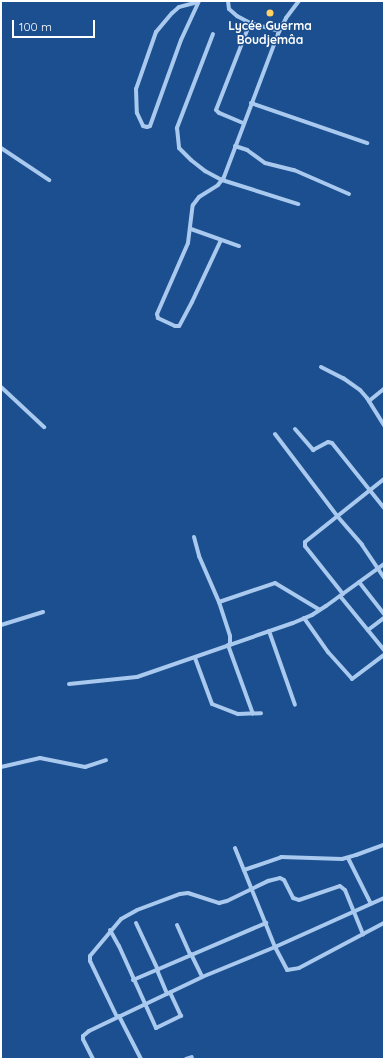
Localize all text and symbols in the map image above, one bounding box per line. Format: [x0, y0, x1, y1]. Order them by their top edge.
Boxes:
marker: Lycée Guerma Boudjemâa [265, 8, 275, 18]
scale bar [14, 12, 97, 38]
text: 100 m [19, 19, 52, 34]
place label: Lycée Guerma Boudjemâa [228, 19, 312, 47]

